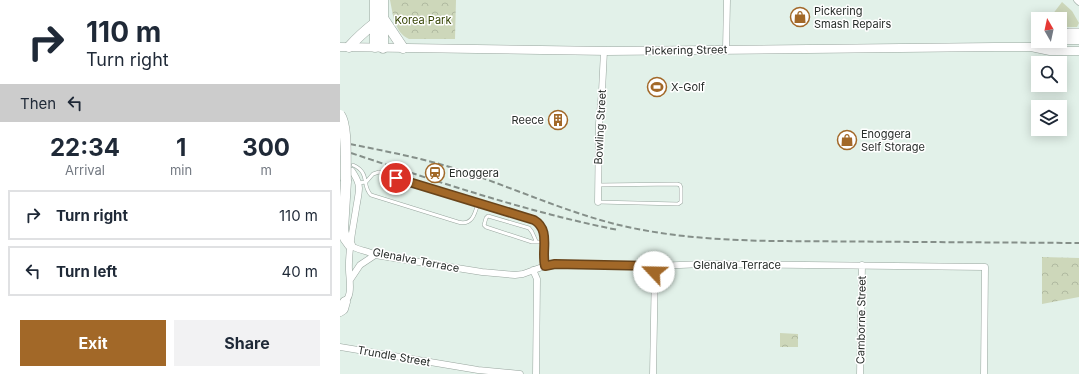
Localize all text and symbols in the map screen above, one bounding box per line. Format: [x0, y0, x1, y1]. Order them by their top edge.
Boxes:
place label: Pickering Smash Repairs [814, 4, 891, 31]
shop icon: Pickering Smash Repairs [789, 6, 811, 28]
north arrow [1031, 12, 1067, 48]
map controls [1031, 12, 1067, 136]
park label: Korea Park [395, 13, 451, 27]
text: 110 m [86, 15, 161, 49]
icon: right [20, 16, 72, 68]
street label: Pickering Street [645, 42, 728, 58]
text: Turn right [86, 49, 169, 70]
button: search [1031, 56, 1067, 92]
sports icon: X-Golf [646, 76, 668, 98]
place label: X-Golf [671, 80, 705, 94]
street label: Bowling Street [591, 89, 609, 165]
icon: left [64, 92, 86, 114]
text: Then [20, 94, 56, 113]
button: layers [1031, 100, 1067, 136]
building icon: Reece [547, 109, 569, 131]
place label: Reece [512, 113, 544, 127]
place label: Enoggera Self Storage [861, 127, 925, 154]
shop icon: Enoggera Self Storage [836, 129, 858, 151]
text: 22:34 [50, 133, 120, 162]
text: 1 [176, 133, 186, 162]
text: 300 [242, 133, 290, 162]
pin [379, 161, 413, 195]
text: Arrival [65, 162, 105, 178]
text: min [170, 162, 192, 178]
text: m [260, 162, 272, 178]
station icon: Enoggera [424, 162, 446, 184]
place label: Enoggera [449, 166, 499, 180]
icon: arrive [385, 167, 407, 189]
icon: right [22, 204, 44, 226]
text: Turn right [56, 206, 128, 225]
text: 110 m [279, 206, 318, 225]
street label: Glenalva Terrace [371, 245, 461, 275]
position arrow [633, 251, 675, 293]
street label: Glenalva Terrace [693, 258, 781, 272]
icon: left [22, 260, 44, 282]
text: Turn left [56, 262, 117, 281]
text: 40 m [281, 262, 318, 281]
street label: Camborne Street [853, 275, 869, 364]
button: Exit [20, 320, 166, 366]
button: Share [174, 320, 320, 366]
street label: Trundle Street [357, 343, 432, 369]

